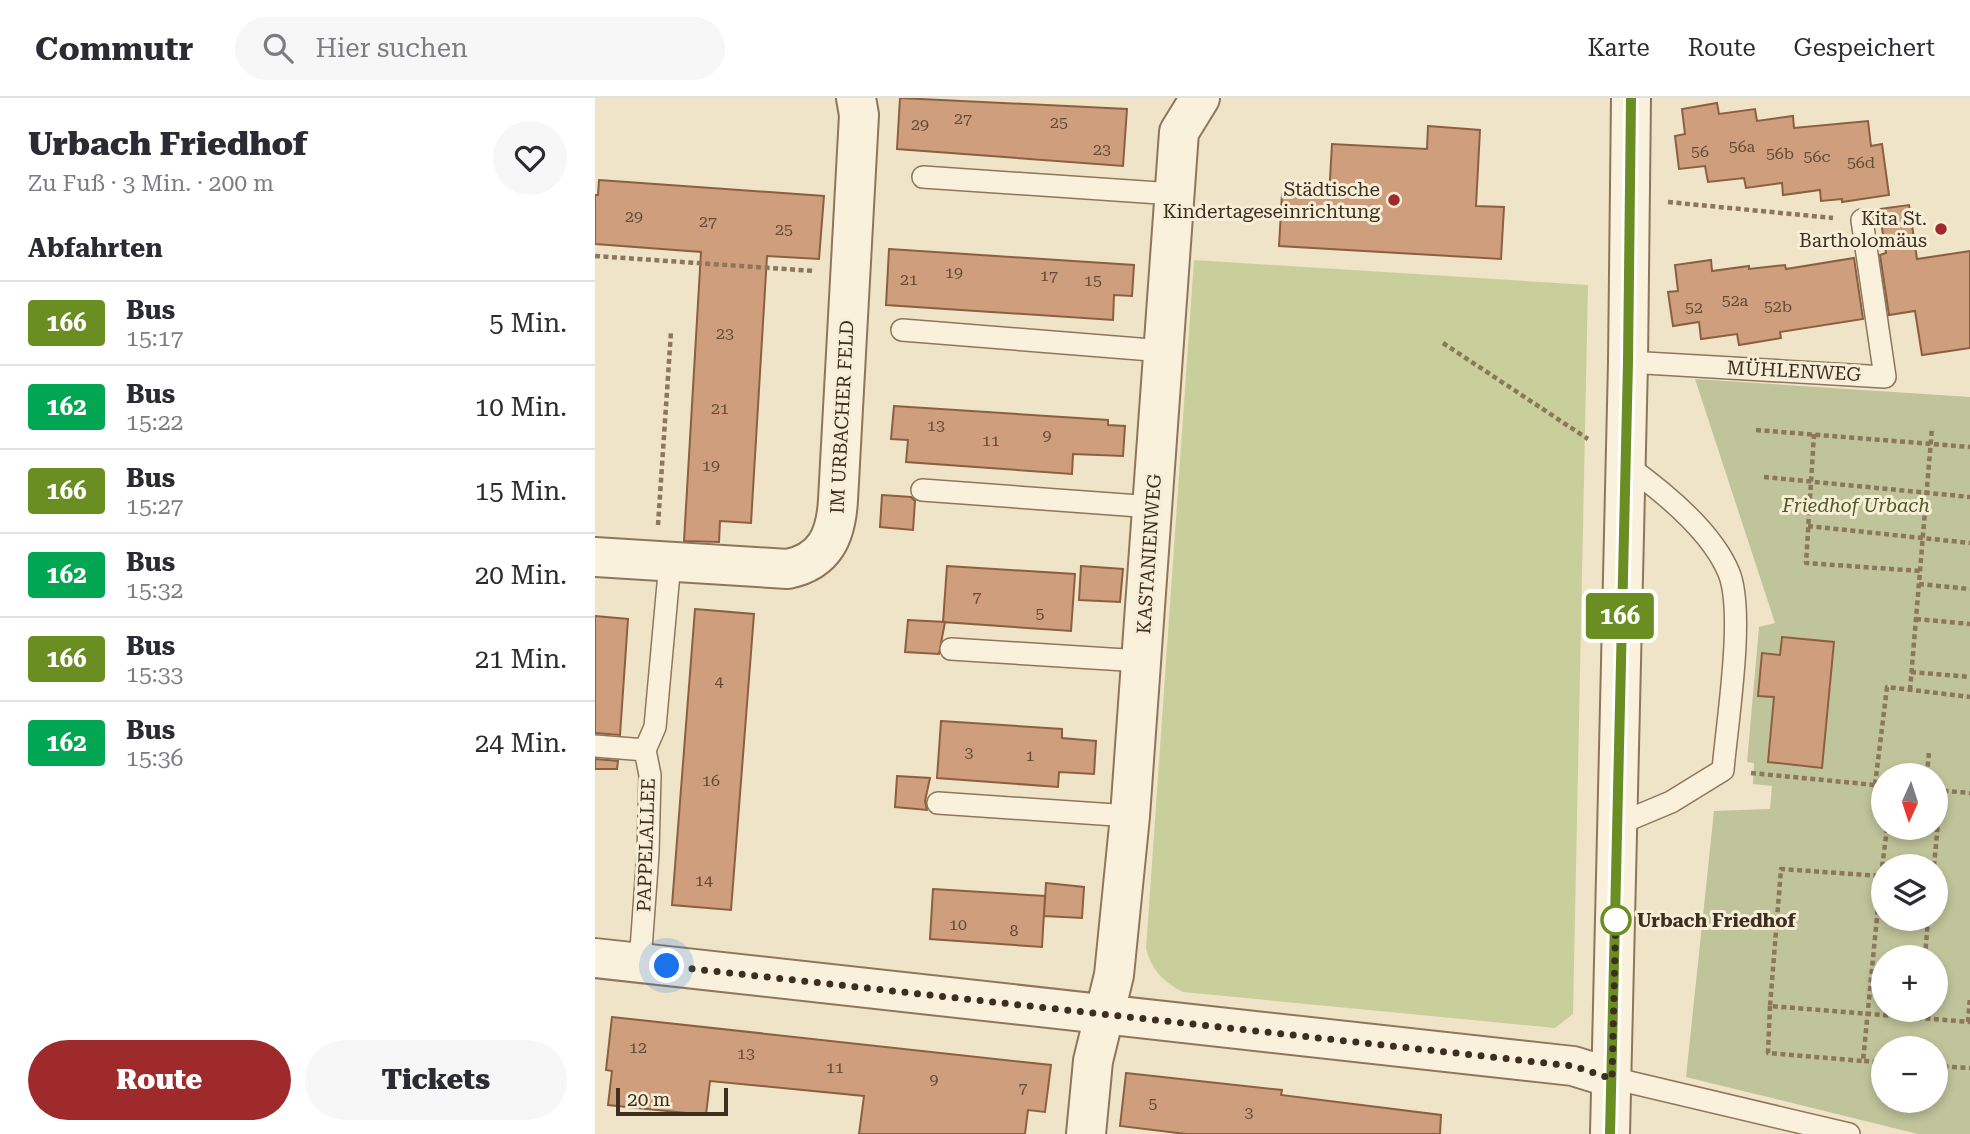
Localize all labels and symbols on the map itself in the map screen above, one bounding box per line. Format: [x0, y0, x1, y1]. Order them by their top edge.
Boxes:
house number: 27 [954, 109, 972, 128]
house number: 25 [1050, 113, 1068, 132]
house number: 29 [911, 115, 929, 134]
house number: 56a [1729, 137, 1756, 156]
house number: 23 [1093, 140, 1111, 159]
house number: 56 [1691, 142, 1709, 161]
house number: 56b [1766, 144, 1794, 163]
house number: 56c [1804, 147, 1830, 166]
house number: 56d [1847, 153, 1875, 172]
place label: Städtische Kindertageseinrichtung [1163, 178, 1380, 223]
marker: Städtische Kindertageseinrichtung [1386, 192, 1402, 208]
house number: 29 [625, 207, 643, 226]
place label: Kita St. Bartholomäus [1799, 207, 1927, 252]
house number: 27 [699, 212, 717, 231]
house number: 25 [775, 220, 793, 239]
marker: Kita St. Bartholomäus [1933, 221, 1949, 237]
house number: 19 [945, 263, 963, 282]
house number: 17 [1040, 266, 1058, 285]
house number: 21 [900, 270, 918, 289]
house number: 15 [1084, 271, 1102, 290]
house number: 52a [1722, 291, 1749, 310]
house number: 52b [1764, 297, 1792, 316]
house number: 52 [1685, 298, 1703, 317]
street label: IM URBACHER FELD [825, 320, 859, 514]
house number: 23 [716, 324, 734, 343]
street label: MÜHLENWEG [1726, 356, 1862, 386]
house number: 21 [711, 399, 729, 418]
house number: 13 [927, 416, 945, 435]
house number: 9 [1043, 426, 1052, 445]
house number: 11 [982, 431, 1000, 450]
house number: 19 [702, 456, 720, 475]
street label: KASTANIENWEG [1132, 473, 1166, 635]
park label: Friedhof Urbach [1781, 494, 1930, 517]
house number: 7 [973, 587, 982, 606]
line badge: 166 [1580, 593, 1660, 639]
house number: 5 [1036, 604, 1045, 623]
house number: 4 [715, 672, 724, 691]
house number: 3 [965, 743, 974, 762]
house number: 1 [1026, 746, 1035, 765]
north arrow [1871, 763, 1948, 840]
house number: 16 [702, 771, 720, 790]
street label: PAPPELALLEE [632, 778, 660, 912]
house number: 14 [695, 871, 713, 890]
marker: Urbach Friedhof [1601, 905, 1631, 935]
place label: Urbach Friedhof [1637, 909, 1796, 932]
house number: 10 [949, 915, 967, 934]
house number: 8 [1010, 921, 1019, 940]
your location [649, 948, 684, 983]
house number: 12 [629, 1038, 647, 1057]
house number: 13 [737, 1044, 755, 1063]
house number: 11 [826, 1058, 844, 1077]
house number: 9 [930, 1070, 939, 1089]
house number: 7 [1019, 1078, 1028, 1097]
scale bar [616, 1085, 728, 1117]
house number: 5 [1149, 1094, 1158, 1113]
house number: 3 [1245, 1103, 1254, 1122]

